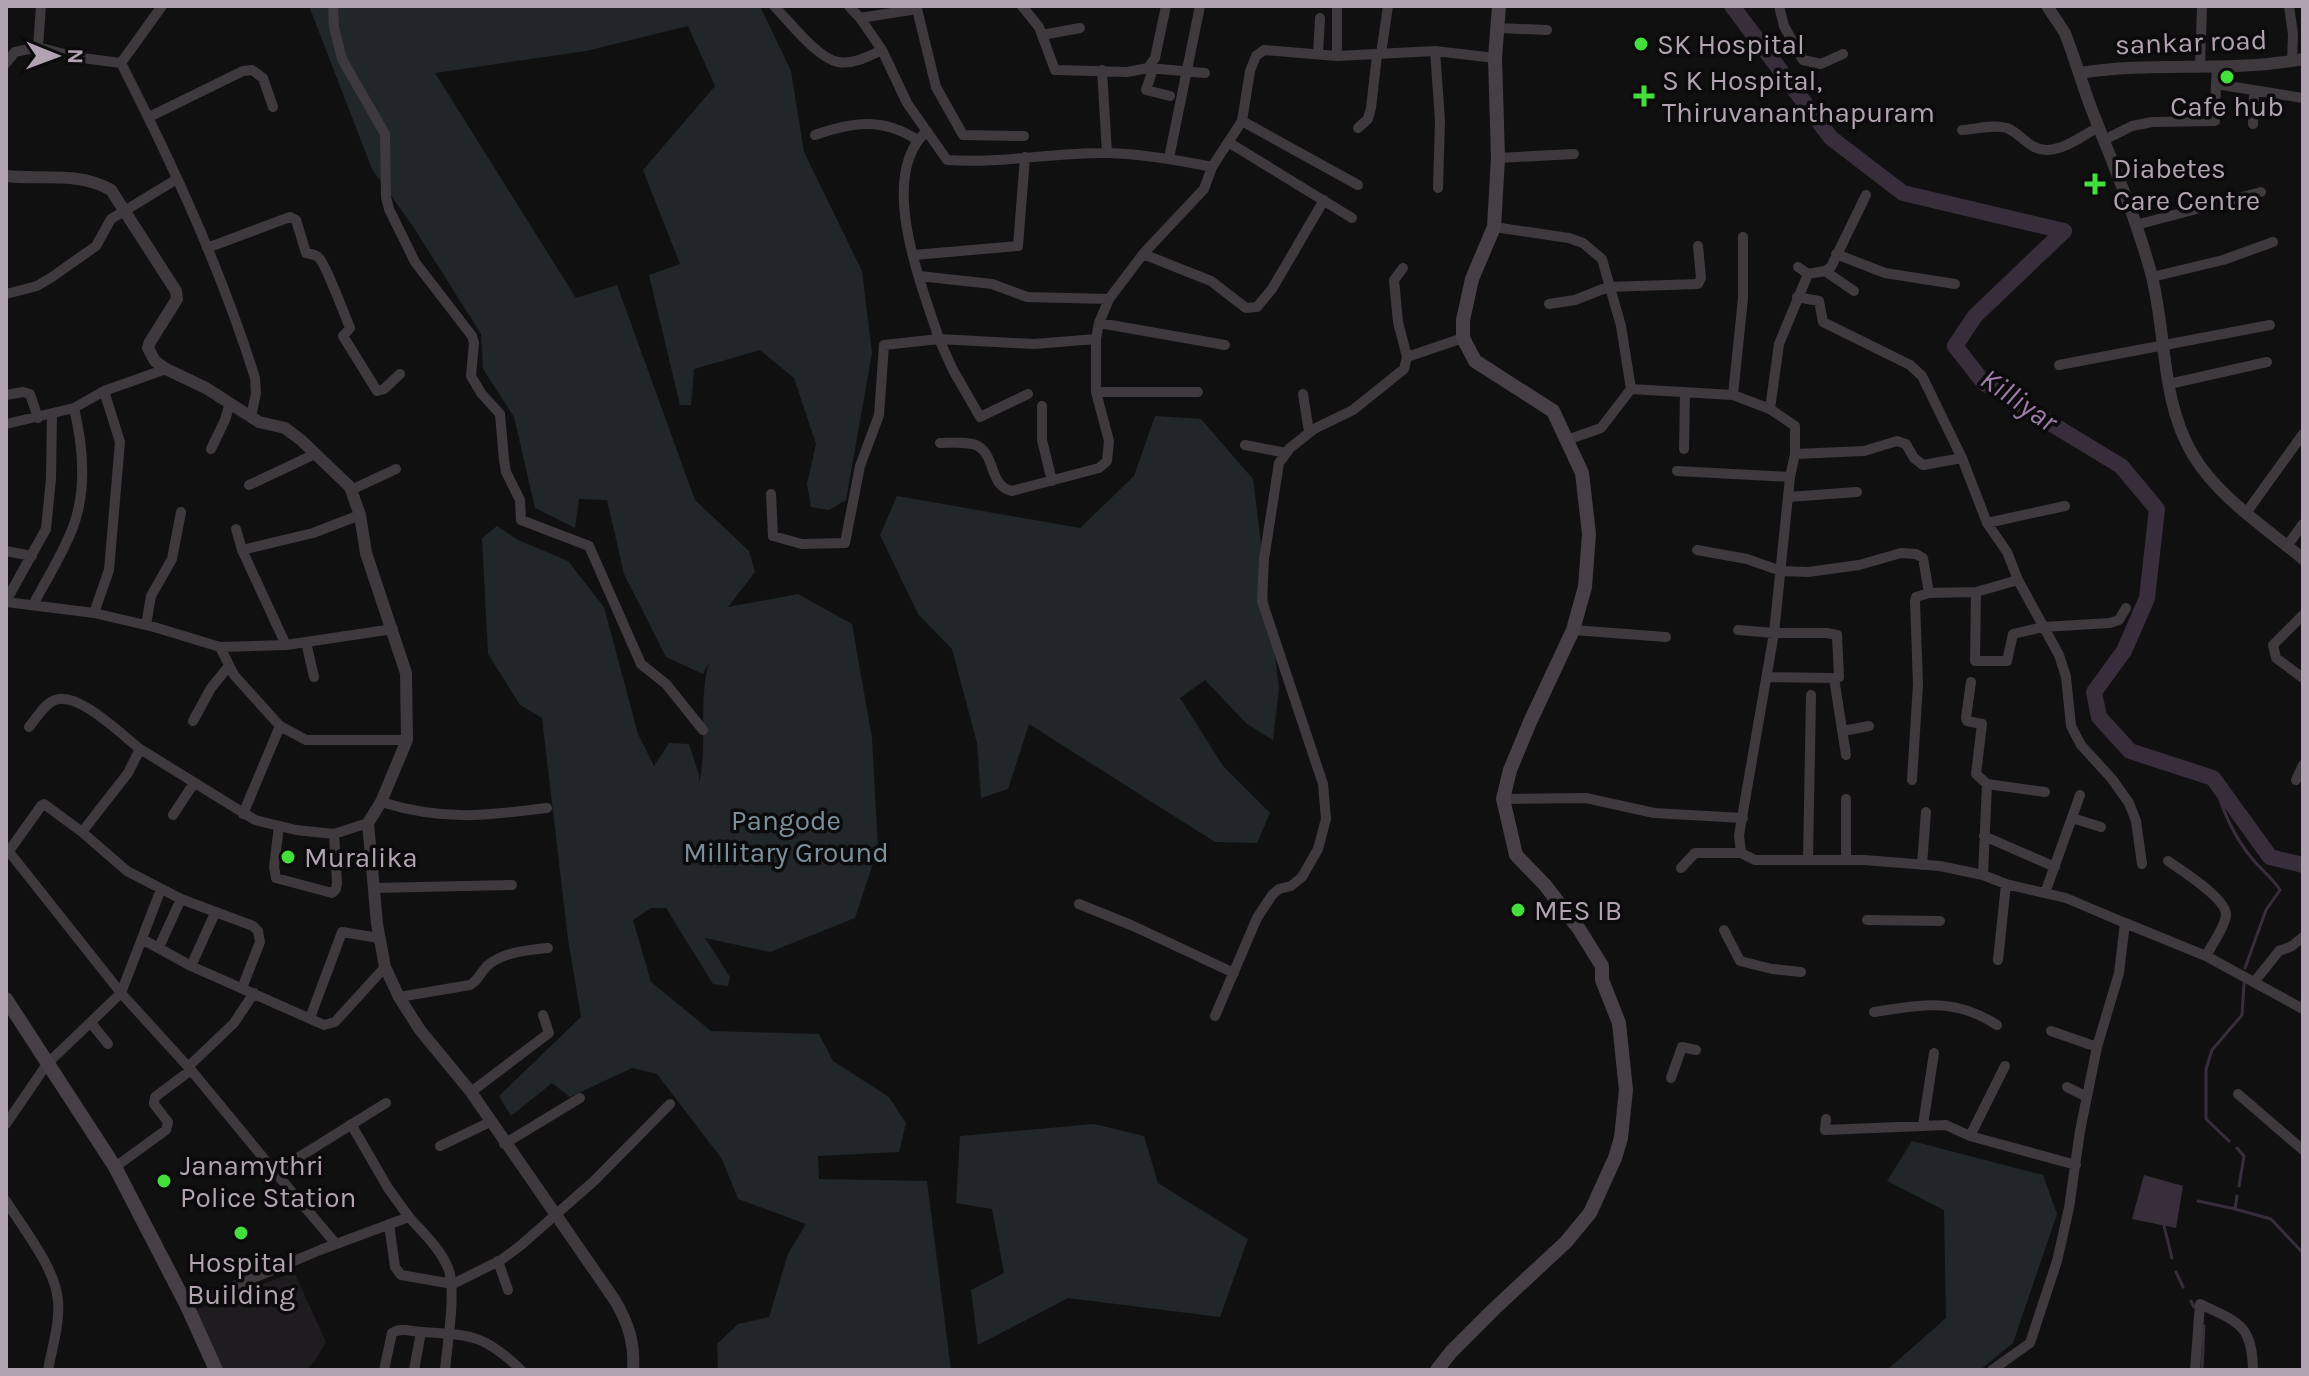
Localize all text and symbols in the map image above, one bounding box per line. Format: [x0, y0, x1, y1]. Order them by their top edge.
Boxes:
north arrow [16, 16, 96, 96]
street label: sankar road [2114, 23, 2268, 61]
place label: SK Hospital [1657, 28, 1805, 61]
marker: SK Hospital [1632, 35, 1650, 53]
text: N [62, 48, 88, 64]
place label: S K Hospital, Thiruvananthapuram [1662, 64, 1935, 129]
marker: Cafe hub [2218, 68, 2236, 86]
marker: S K Hospital, Thiruvananthapuram [1633, 85, 1655, 107]
place label: Cafe hub [2170, 90, 2284, 123]
place label: Diabetes Care Centre [2113, 152, 2260, 217]
marker: Diabetes Care Centre [2084, 173, 2106, 195]
water label: Killiyar [1973, 361, 2066, 440]
park label: Pangode Millitary Ground [683, 804, 889, 869]
place label: Muralika [304, 841, 418, 874]
marker: Muralika [279, 848, 297, 866]
place label: MES IB [1534, 894, 1622, 927]
marker: MES IB [1509, 901, 1527, 919]
place label: Janamythri Police Station [180, 1149, 356, 1214]
marker: Janamythri Police Station [155, 1172, 173, 1190]
marker: Hospital Building [232, 1224, 250, 1242]
place label: Hospital Building [187, 1246, 295, 1311]

